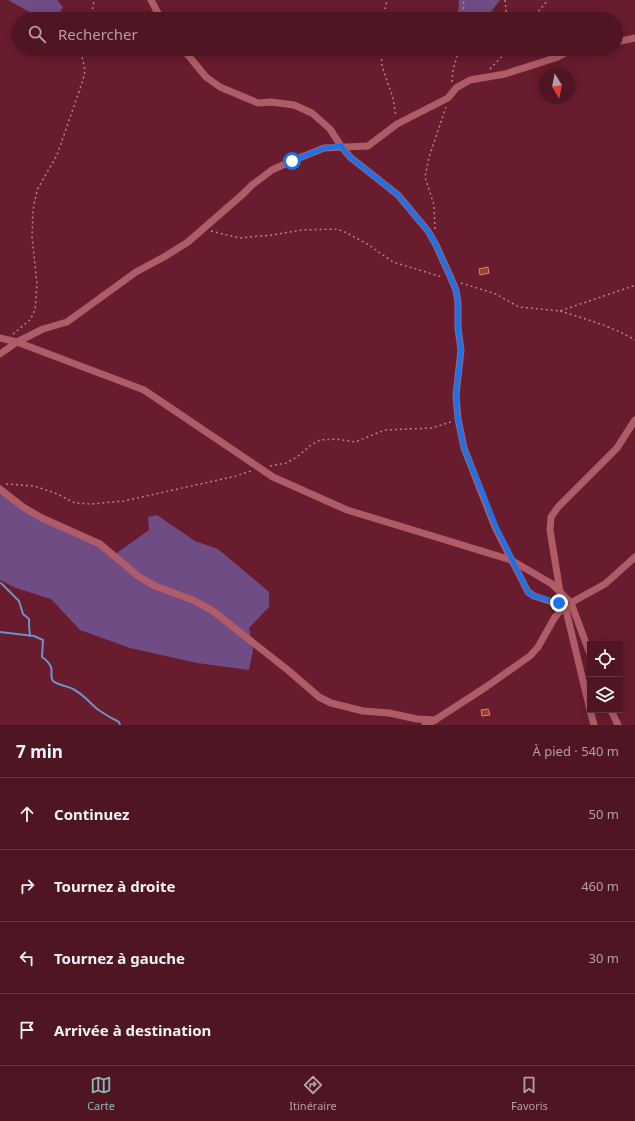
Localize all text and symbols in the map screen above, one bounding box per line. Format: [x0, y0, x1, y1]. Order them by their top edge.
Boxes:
search box [12, 12, 623, 56]
icon: search [26, 23, 48, 45]
text: Rechercher [58, 24, 138, 44]
north arrow [539, 68, 575, 104]
route start [283, 152, 301, 170]
route end [550, 594, 568, 612]
map controls [587, 641, 623, 713]
button: locate [587, 641, 623, 677]
button: layers [587, 677, 623, 713]
text: 7 min [16, 740, 63, 763]
text: À pied · 540 m [533, 742, 619, 760]
icon: ahead [16, 803, 38, 825]
text: Continuez [54, 804, 129, 824]
text: 50 m [589, 805, 619, 823]
icon: right [16, 875, 38, 897]
text: Tournez à droite [54, 876, 175, 896]
text: 460 m [581, 877, 619, 895]
icon: left [16, 947, 38, 969]
text: Tournez à gauche [54, 948, 185, 968]
text: 30 m [589, 949, 619, 967]
icon: arrive [16, 1019, 38, 1041]
text: Arrivée à destination [54, 1020, 211, 1040]
tab: Carte [87, 1074, 115, 1113]
tab: Itinéraire [289, 1074, 337, 1113]
tab: Favoris [511, 1074, 548, 1113]

